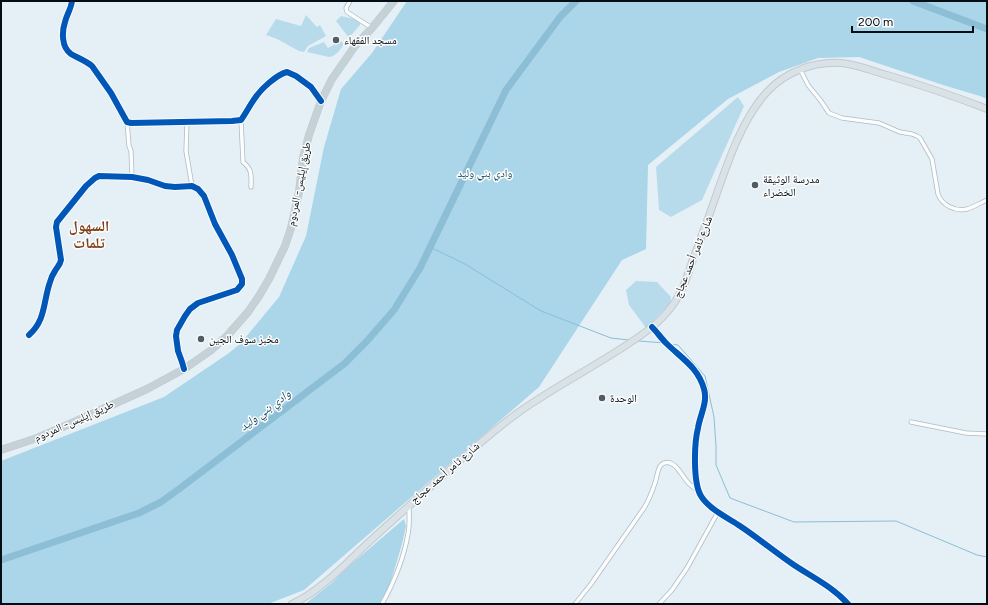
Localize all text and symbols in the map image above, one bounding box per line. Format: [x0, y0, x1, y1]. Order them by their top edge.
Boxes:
scale bar [852, 8, 973, 34]
text: 200 m [858, 15, 893, 29]
place label: مسجد الفقهاء [344, 34, 397, 47]
marker: مسجد الفقهاء [331, 35, 341, 45]
street label: طريق إيليس- المردوم [284, 141, 314, 227]
park label: وادي بني وليد [458, 167, 513, 181]
place label: مدرسة الوثيقة الخضراء [763, 173, 819, 199]
marker: مدرسة الوثيقة الخضراء [750, 180, 760, 190]
street label: شارع ثامر أحمد عجاج [670, 214, 715, 300]
district label: السهول تلمات [69, 217, 109, 252]
place label: مخبز سوف الجين [209, 333, 279, 346]
marker: مخبز سوف الجين [196, 334, 206, 344]
water label: وادي بني وليد [237, 386, 295, 436]
place label: الوحدة [610, 392, 637, 405]
marker: الوحدة [597, 393, 607, 403]
street label: طريق إيليس- المردوم [32, 398, 116, 445]
street label: شارع ثامر أحمد عجاج [407, 439, 482, 506]

